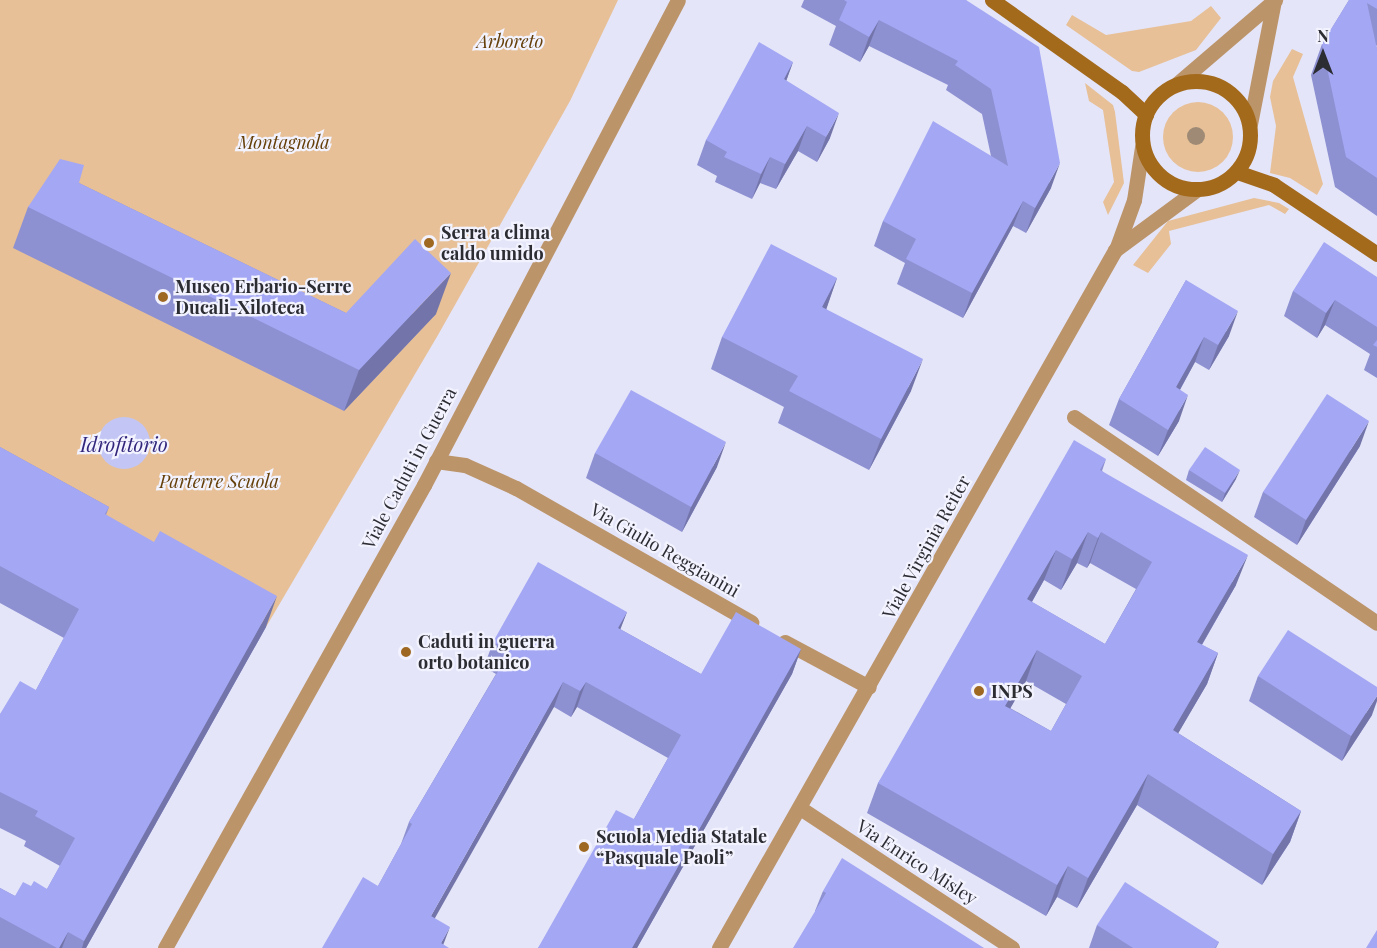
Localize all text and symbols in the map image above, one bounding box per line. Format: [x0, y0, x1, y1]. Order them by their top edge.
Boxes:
north arrow [1293, 24, 1353, 84]
text: N [1317, 25, 1329, 46]
park label: Arboreto [477, 30, 543, 52]
park label: Montagnola [238, 131, 330, 153]
place label: Serra a clima caldo umido [441, 222, 550, 264]
marker: Serra a clima caldo umido [422, 236, 436, 250]
place label: Museo Erbario-Serre Ducali-Xiloteca [175, 276, 351, 318]
marker: Museo Erbario-Serre Ducali-Xiloteca [156, 290, 170, 304]
street label: Viale Caduti in Guerra [357, 384, 461, 552]
water label: Idrofitorio [80, 431, 168, 455]
park label: Parterre Scuola [159, 470, 279, 492]
street label: Viale Virginia Reiter [877, 471, 975, 623]
street label: Via Giulio Reggianini [587, 498, 743, 602]
place label: Caduti in guerra orto botanico [418, 631, 555, 674]
marker: Caduti in guerra orto botanico [399, 645, 413, 659]
place label: INPS [991, 680, 1033, 702]
marker: INPS [972, 684, 986, 698]
street label: Via Enrico Misley [853, 815, 981, 909]
place label: Scuola Media Statale “Pasquale Paoli” [596, 826, 767, 868]
marker: Scuola Media Statale “Pasquale Paoli” [577, 840, 591, 854]

